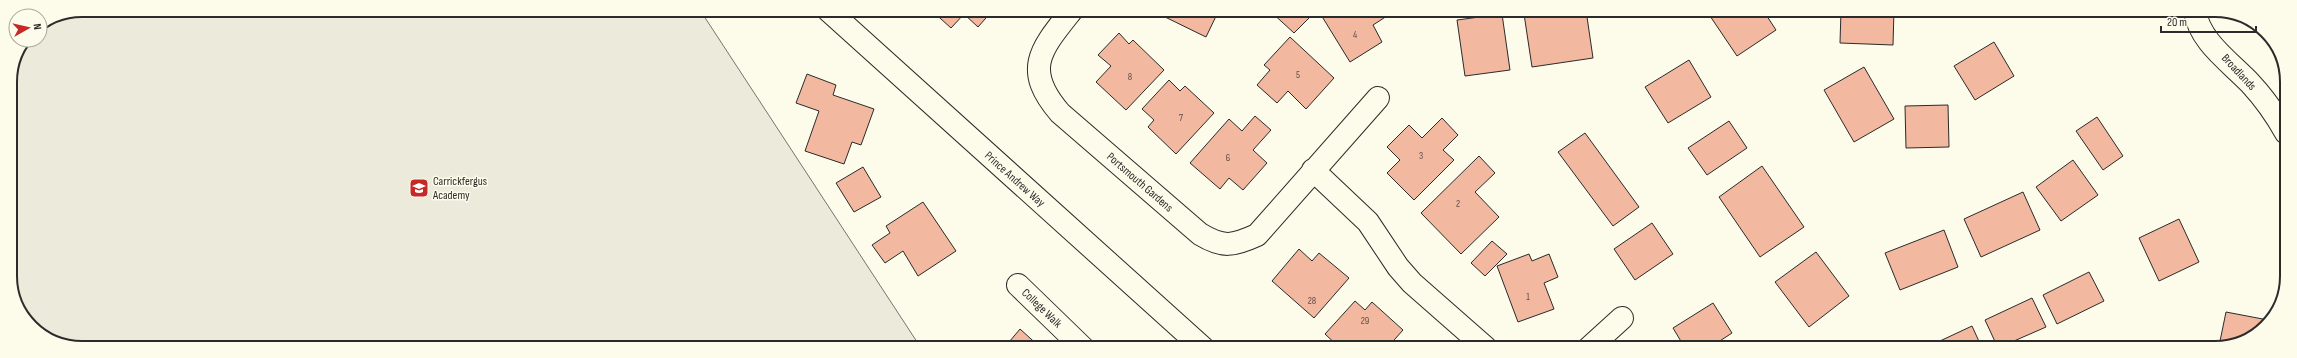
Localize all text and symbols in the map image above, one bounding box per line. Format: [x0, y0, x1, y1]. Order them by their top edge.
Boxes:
north arrow [8, 8, 48, 48]
scale bar [2161, 8, 2256, 34]
text: 20 m [2167, 15, 2187, 30]
text: N [31, 23, 44, 31]
house number: 4 [1353, 29, 1357, 41]
street label: Broadlands [2218, 51, 2259, 94]
house number: 5 [1296, 69, 1300, 81]
house number: 8 [1128, 71, 1132, 83]
house number: 7 [1179, 112, 1183, 124]
street label: Prince Andrew Way [981, 148, 1048, 211]
street label: Portsmouth Gardens [1103, 149, 1176, 215]
house number: 3 [1419, 150, 1423, 162]
house number: 6 [1226, 152, 1230, 164]
place label: Carrickfergus Academy [432, 174, 487, 203]
school or university icon: Carrickfergus Academy [408, 177, 430, 199]
house number: 2 [1456, 198, 1460, 210]
street label: College Walk [1018, 285, 1065, 332]
house number: 1 [1526, 291, 1530, 303]
house number: 28 [1308, 295, 1316, 307]
house number: 29 [1361, 315, 1369, 327]

